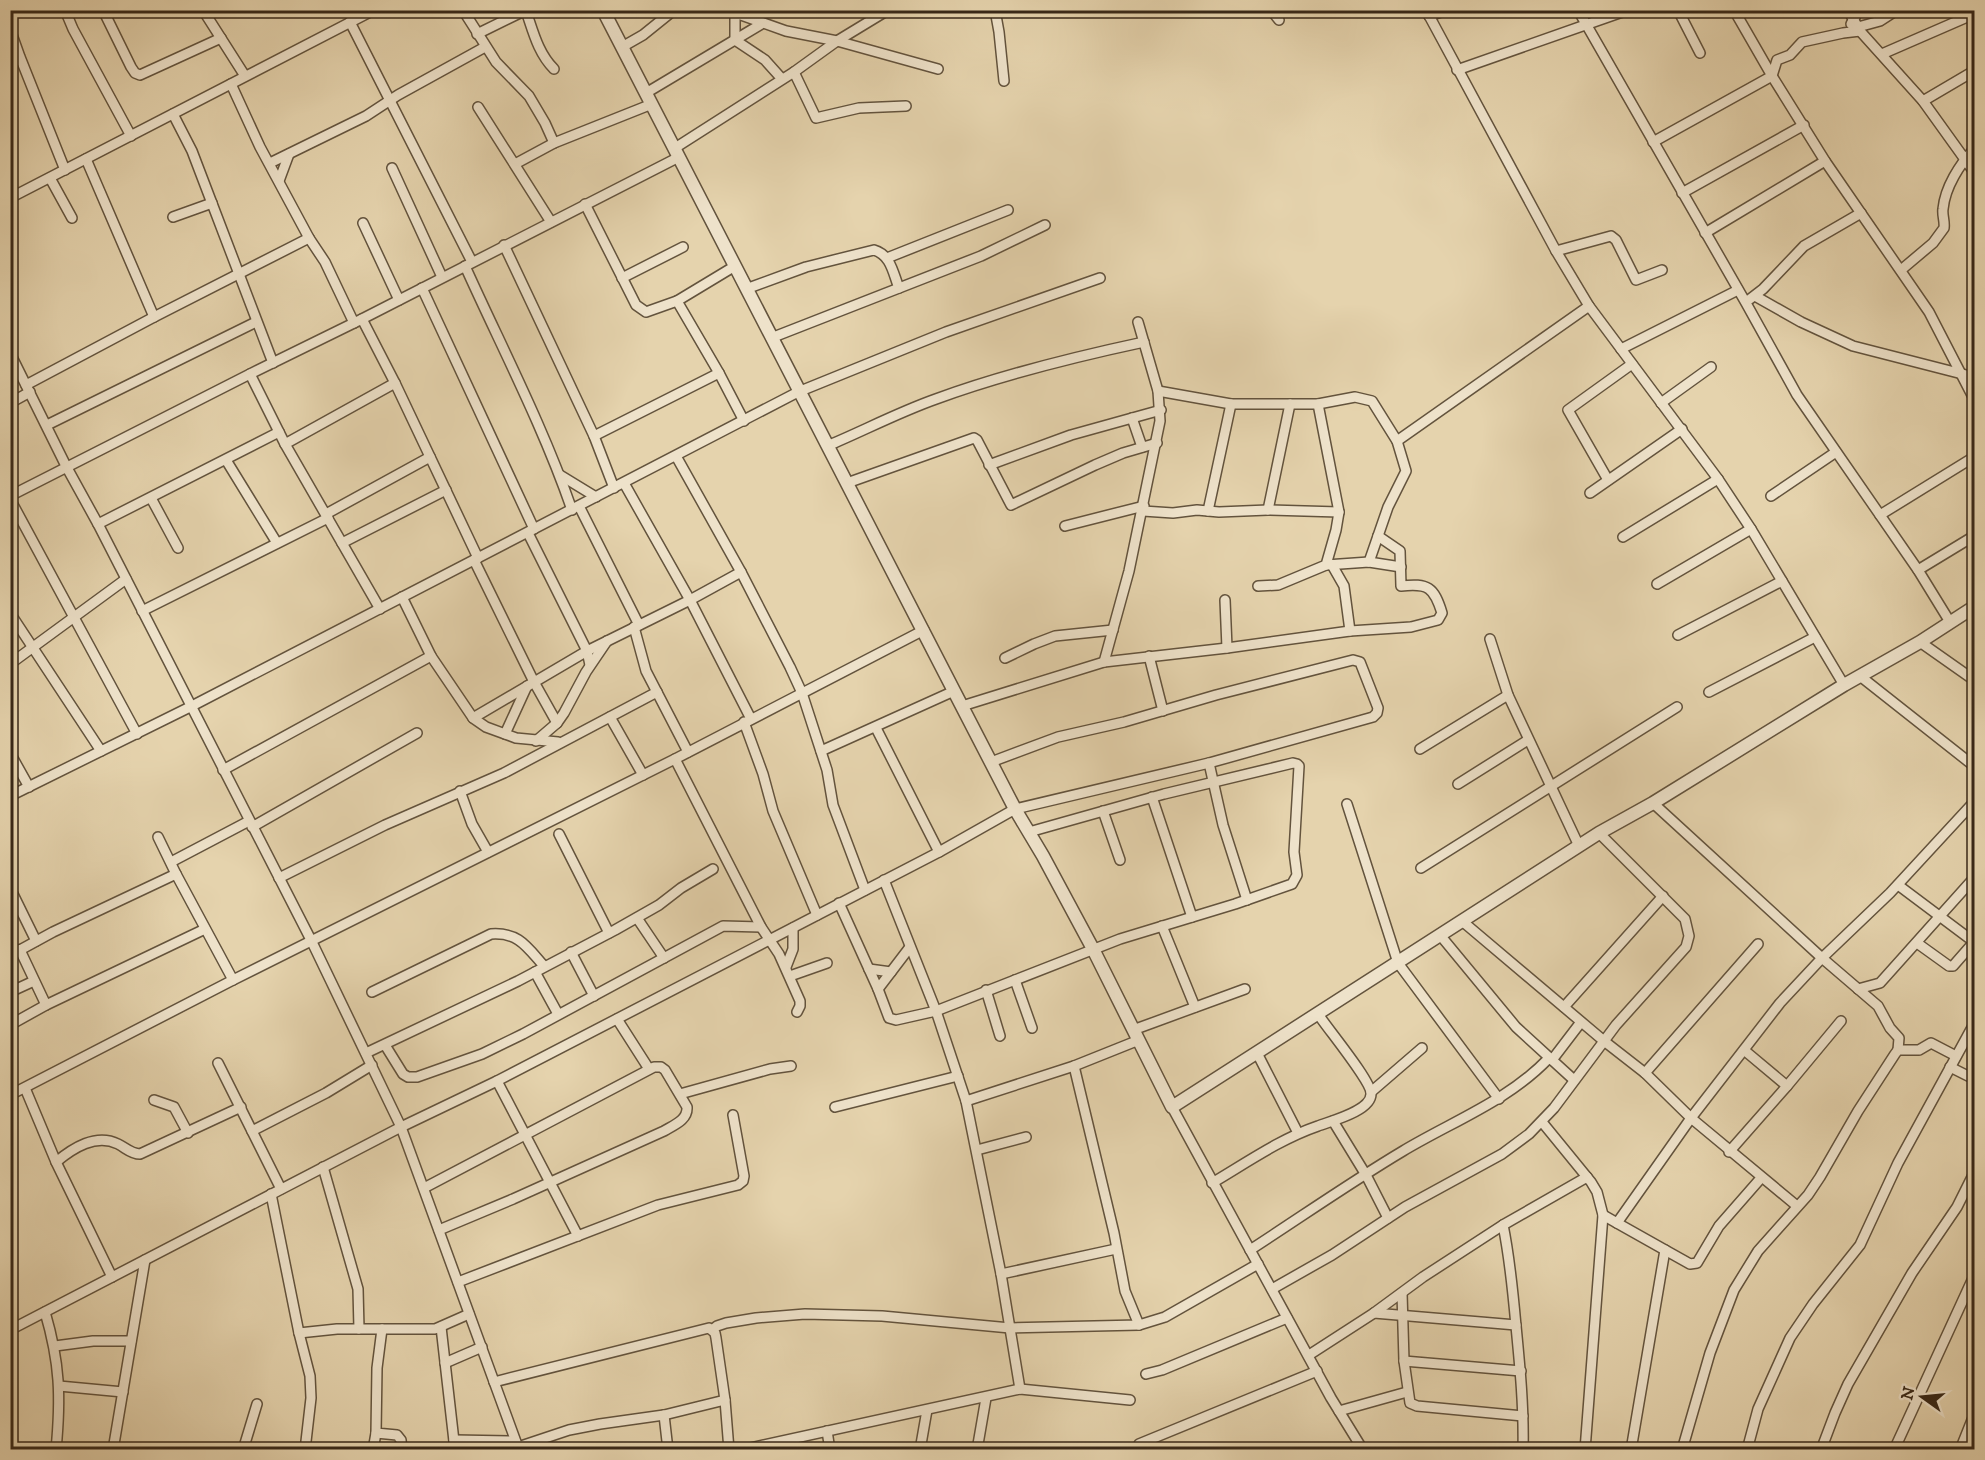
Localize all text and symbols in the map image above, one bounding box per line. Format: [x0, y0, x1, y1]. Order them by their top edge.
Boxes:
north arrow [1892, 1367, 1952, 1427]
text: N [1897, 1384, 1920, 1402]

